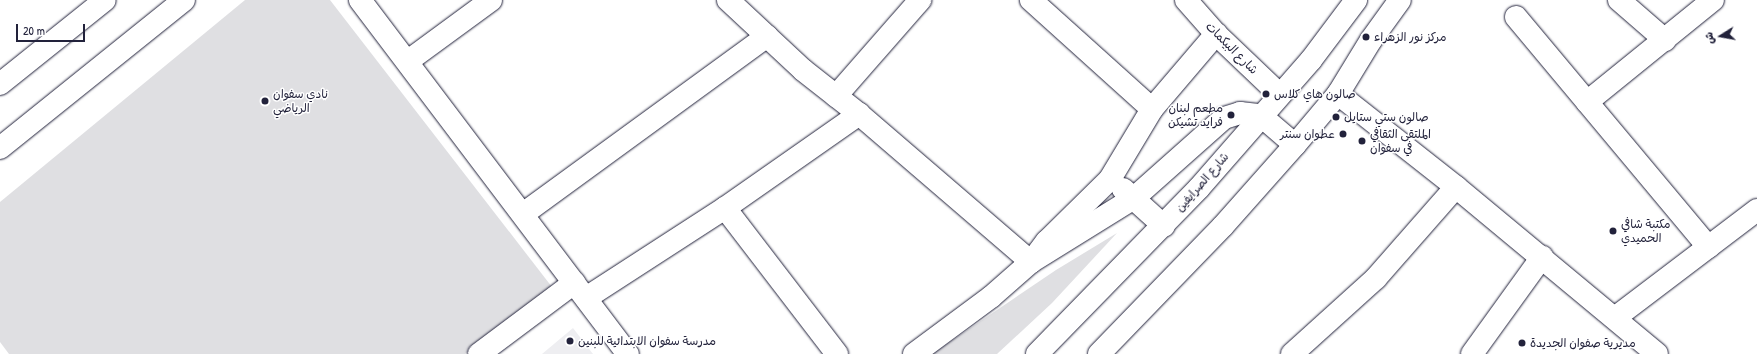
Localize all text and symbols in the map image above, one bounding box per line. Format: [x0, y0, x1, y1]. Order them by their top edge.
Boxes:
scale bar [18, 16, 87, 42]
north arrow [1701, 16, 1741, 56]
street label: شارع البيكمات [1203, 19, 1261, 77]
text: 20 m [23, 22, 45, 39]
place label: مركز نور الزهراء [1374, 30, 1446, 44]
text: ش [1701, 31, 1717, 46]
marker: مركز نور الزهراء [1361, 32, 1371, 42]
place label: نادي سفوان الرياضي [273, 87, 328, 115]
place label: صالون هاي كلاس [1274, 87, 1356, 101]
marker: صالون هاي كلاس [1261, 89, 1271, 99]
marker: نادي سفوان الرياضي [260, 96, 270, 106]
place label: مطعم لبنان فرايد تشيكن [1168, 101, 1223, 129]
marker: مطعم لبنان فرايد تشيكن [1226, 110, 1236, 120]
place label: صالون ستي ستايل [1344, 110, 1429, 124]
marker: صالون ستي ستايل [1331, 112, 1341, 122]
place label: عطوان سنتر [1280, 127, 1335, 141]
place label: الملتقى الثقافي في سفوان [1370, 127, 1431, 155]
marker: عطوان سنتر [1338, 129, 1348, 139]
marker: الملتقى الثقافي في سفوان [1357, 136, 1367, 146]
street label: شارع الصرايفين [1172, 149, 1232, 215]
place label: مكتبة شافي الحميدي [1621, 217, 1671, 245]
marker: مكتبة شافي الحميدي [1608, 226, 1618, 236]
place label: مدرسة سفوان الابتدائية للبنين [578, 334, 716, 348]
marker: مدرسة سفوان الابتدائية للبنين [565, 336, 575, 346]
place label: مديرية صفوان الجديدة [1530, 336, 1636, 350]
marker: مديرية صفوان الجديدة [1517, 338, 1527, 348]

